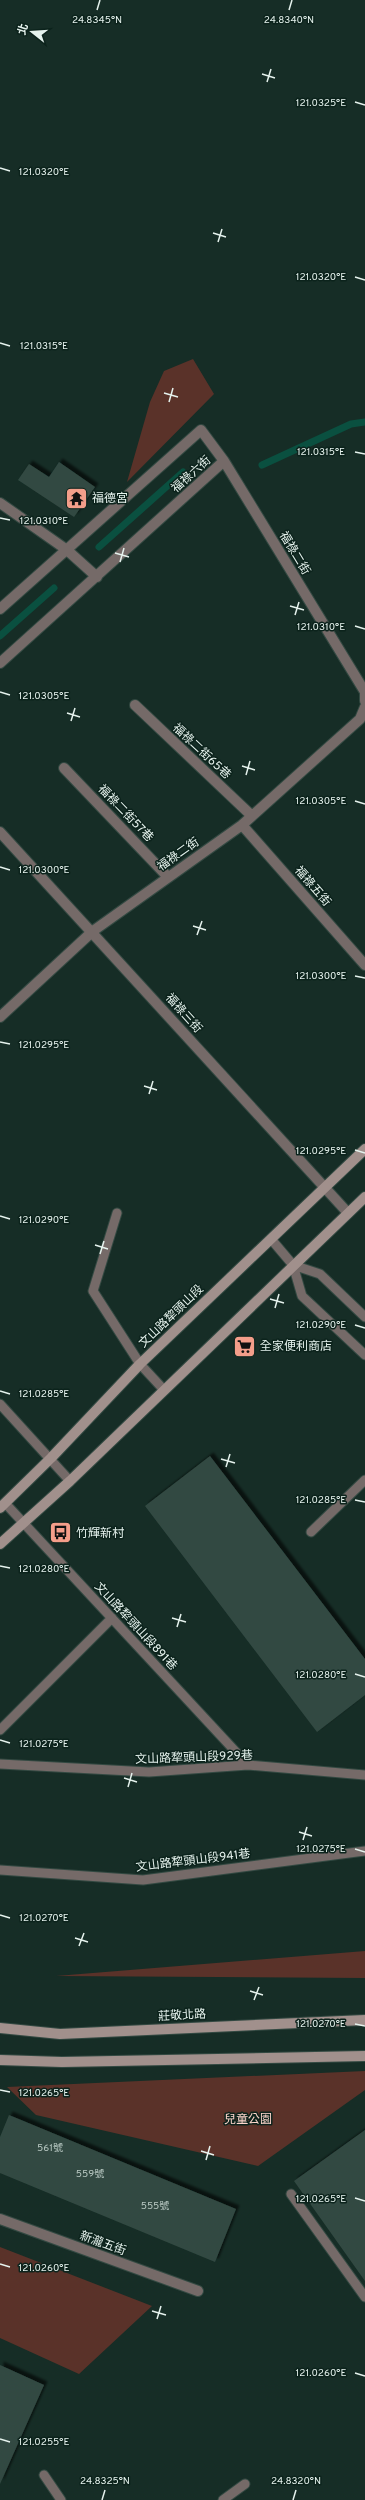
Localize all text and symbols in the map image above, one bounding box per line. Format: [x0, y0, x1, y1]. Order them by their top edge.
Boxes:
north arrow [12, 12, 52, 52]
text: 24.8345°N [72, 14, 122, 27]
text: 24.8340°N [264, 14, 314, 27]
text: 北 [15, 22, 32, 37]
text: 121.0325°E [296, 97, 346, 110]
text: 121.0320°E [19, 166, 69, 179]
text: 121.0320°E [296, 271, 346, 284]
text: 121.0315°E [20, 340, 68, 353]
text: 121.0315°E [297, 446, 345, 459]
street label: 福祿六街 [168, 453, 215, 497]
temple icon: 福德宮 [64, 485, 90, 511]
place label: 福德宮 [92, 491, 128, 507]
text: 121.0310°E [20, 515, 68, 528]
street label: 福祿二街 [275, 529, 313, 578]
text: 121.0310°E [297, 621, 345, 634]
text: 121.0305°E [19, 690, 69, 703]
street label: 福祿二街65巷 [169, 720, 234, 783]
street label: 福祿二街57巷 [94, 782, 157, 846]
text: 121.0305°E [296, 795, 346, 808]
street label: 福祿二街 [154, 834, 203, 875]
street label: 福祿五街 [290, 863, 334, 910]
text: 121.0300°E [19, 864, 69, 877]
text: 121.0300°E [296, 970, 346, 983]
street label: 福祿三街 [161, 990, 205, 1037]
text: 121.0295°E [19, 1039, 69, 1052]
text: 121.0295°E [296, 1145, 346, 1158]
text: 121.0290°E [19, 1214, 69, 1227]
street label: 文山路犂頭山段 [136, 1282, 207, 1352]
text: 121.0290°E [296, 1319, 346, 1332]
supermarket icon: 全家便利商店 [231, 1333, 257, 1359]
place label: 全家便利商店 [260, 1339, 332, 1355]
text: 121.0285°E [19, 1388, 69, 1401]
text: 121.0285°E [296, 1494, 346, 1507]
bus stop icon: 竹輝新村 [48, 1520, 74, 1546]
place label: 竹輝新村 [76, 1526, 125, 1542]
text: 121.0280°E [19, 1563, 69, 1576]
street label: 文山路犂頭山段891巷 [90, 1579, 180, 1674]
text: 121.0280°E [296, 1669, 346, 1682]
text: 121.0275°E [19, 1738, 69, 1751]
street label: 文山路犂頭山段929巷 [135, 1748, 253, 1768]
text: 121.0275°E [296, 1843, 346, 1856]
street label: 文山路犂頭山段941巷 [135, 1846, 251, 1876]
text: 121.0270°E [19, 1912, 69, 1925]
street label: 莊敬北路 [158, 2007, 206, 2025]
text: 121.0270°E [296, 2018, 346, 2031]
text: 121.0265°E [19, 2087, 69, 2100]
park label: 兒童公園 [224, 2112, 272, 2128]
house number: 561號 [37, 2142, 63, 2155]
house number: 559號 [76, 2168, 104, 2181]
text: 121.0265°E [296, 2193, 346, 2206]
house number: 555號 [141, 2200, 169, 2213]
street label: 新瀧五街 [77, 2228, 128, 2260]
text: 121.0260°E [19, 2262, 69, 2275]
text: 121.0260°E [296, 2367, 346, 2380]
text: 121.0255°E [19, 2436, 69, 2449]
text: 24.8325°N [80, 2475, 130, 2488]
text: 24.8320°N [271, 2475, 321, 2488]

